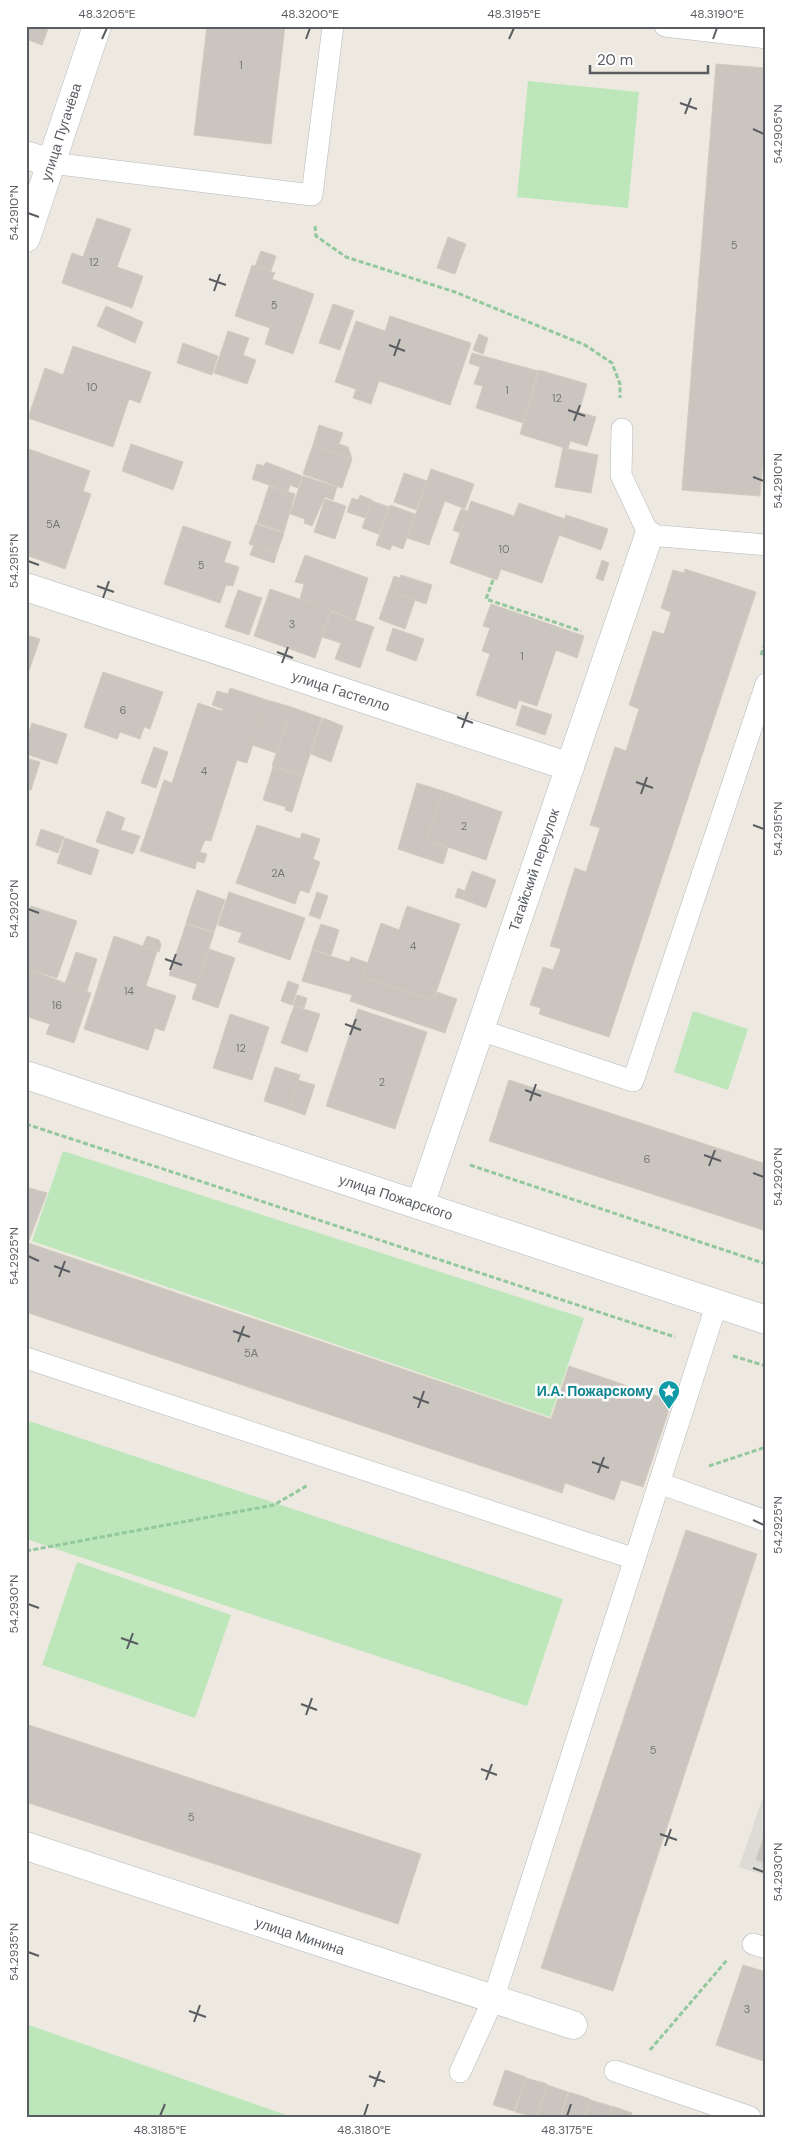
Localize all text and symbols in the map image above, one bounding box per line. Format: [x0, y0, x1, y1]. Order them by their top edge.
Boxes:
text: 48.3205°E [78, 6, 136, 22]
text: 48.3200°E [281, 6, 339, 22]
text: 48.3195°E [487, 6, 541, 22]
text: 48.3190°E [690, 6, 744, 22]
scale bar [590, 42, 707, 74]
text: 20 m [597, 50, 633, 70]
house number: 1 [239, 58, 243, 72]
street label: улица Пугачёва [37, 81, 85, 183]
text: 54.2905°N [770, 104, 786, 164]
text: 54.2910°N [6, 185, 22, 241]
house number: 5 [731, 238, 738, 252]
house number: 12 [89, 255, 99, 269]
house number: 5 [271, 298, 278, 312]
house number: 10 [87, 380, 97, 394]
house number: 1 [505, 383, 509, 397]
house number: 12 [552, 391, 562, 405]
text: 54.2910°N [770, 453, 786, 509]
house number: 5А [46, 517, 61, 531]
text: 54.2915°N [6, 534, 22, 588]
house number: 10 [499, 542, 509, 556]
house number: 5 [198, 558, 205, 572]
house number: 3 [289, 617, 295, 631]
house number: 1 [520, 649, 524, 663]
street label: улица Гастелло [290, 667, 392, 715]
house number: 6 [120, 703, 127, 717]
house number: 4 [201, 764, 208, 778]
text: 54.2915°N [770, 802, 786, 856]
street label: Тагайский переулок [505, 806, 564, 934]
house number: 2 [461, 819, 467, 833]
house number: 2А [271, 866, 285, 880]
text: 54.2920°N [6, 880, 22, 938]
house number: 4 [410, 939, 417, 953]
house number: 14 [124, 984, 134, 998]
house number: 16 [52, 998, 62, 1012]
house number: 12 [236, 1041, 246, 1055]
house number: 2 [379, 1075, 385, 1089]
text: 54.2920°N [770, 1148, 786, 1206]
house number: 6 [644, 1152, 651, 1166]
street label: улица Пожарского [337, 1170, 455, 1224]
text: 54.2925°N [6, 1227, 22, 1285]
house number: 5А [244, 1346, 259, 1360]
place icon: И.А. Пожарскому [657, 1379, 681, 1410]
place label: И.А. Пожарскому [537, 1382, 653, 1400]
text: 54.2925°N [770, 1496, 786, 1554]
text: 54.2930°N [6, 1575, 22, 1633]
house number: 5 [650, 1743, 657, 1757]
house number: 5 [188, 1810, 195, 1824]
text: 54.2930°N [770, 1843, 786, 1901]
street label: улица Минина [253, 1913, 347, 1959]
text: 54.2935°N [6, 1923, 22, 1981]
house number: 3 [744, 2002, 750, 2016]
text: 48.3185°E [133, 2122, 187, 2138]
text: 48.3180°E [337, 2122, 391, 2138]
text: 48.3175°E [541, 2122, 593, 2138]

